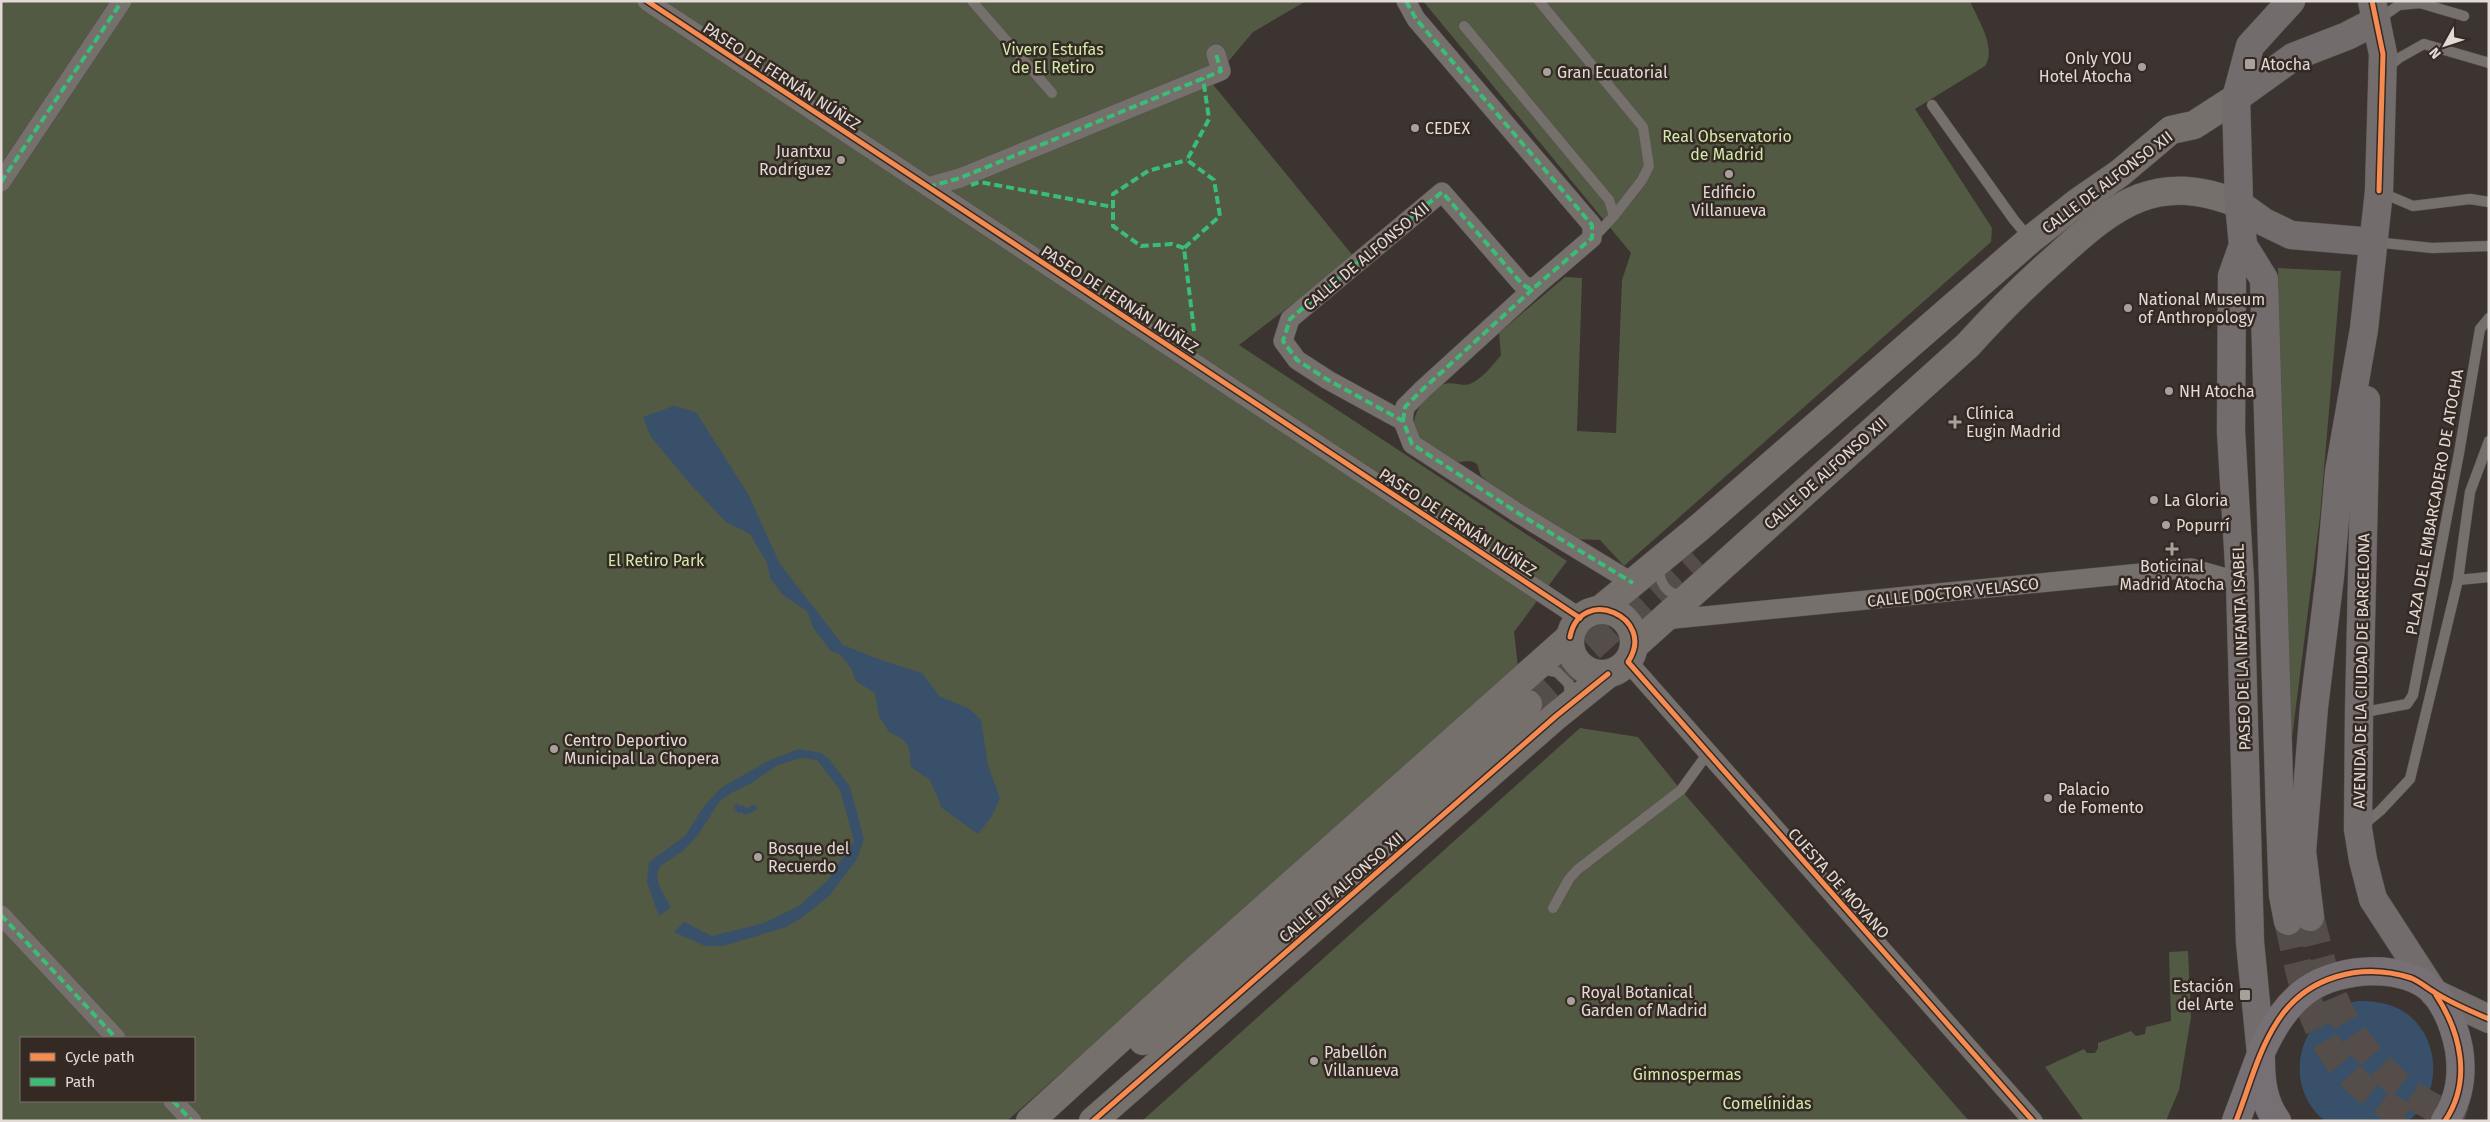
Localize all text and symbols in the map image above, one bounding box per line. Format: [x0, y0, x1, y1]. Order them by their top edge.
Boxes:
street label: PASEO DE FERNÁN NÚÑEZ [700, 18, 864, 134]
north arrow [2420, 20, 2470, 70]
park label: Vivero Estufas de El Retiro [1002, 40, 1104, 77]
text: N [2426, 44, 2445, 62]
place label: Only YOU Hotel Atocha [2039, 49, 2132, 86]
place label: Atocha [2261, 55, 2311, 74]
marker: Atocha [2243, 57, 2257, 71]
marker: Only YOU Hotel Atocha [2136, 61, 2148, 73]
place label: Gran Ecuatorial [1557, 63, 1668, 82]
marker: Gran Ecuatorial [1541, 66, 1553, 78]
place label: CEDEX [1425, 119, 1470, 138]
marker: CEDEX [1409, 122, 1421, 134]
park label: Real Observatorio de Madrid [1662, 127, 1792, 164]
street label: CALLE DE ALFONSO XII [2038, 127, 2176, 238]
place label: Juantxu Rodríguez [759, 142, 831, 179]
marker: Juantxu Rodríguez [835, 154, 847, 166]
marker: Edificio Villanueva [1723, 168, 1735, 180]
place label: Edificio Villanueva [1691, 183, 1767, 220]
street label: CALLE DE ALFONSO XII [1299, 198, 1433, 315]
street label: PASEO DE FERNÁN NÚÑEZ [1038, 241, 1202, 357]
place label: National Museum of Anthropology [2138, 290, 2265, 327]
marker: National Museum of Anthropology [2122, 302, 2134, 314]
street label: PLAZA DEL EMBARCADERO DE ATOCHA [2402, 367, 2467, 637]
place label: NH Atocha [2179, 382, 2255, 401]
marker: NH Atocha [2163, 385, 2175, 397]
place label: Clínica Eugin Madrid [1966, 404, 2061, 441]
street label: CALLE DE ALFONSO XII [1760, 413, 1891, 534]
marker: Clínica Eugin Madrid [1948, 415, 1962, 429]
street label: PASEO DE FERNÁN NÚÑEZ [1376, 464, 1540, 580]
place label: La Gloria [2164, 491, 2228, 510]
marker: La Gloria [2148, 494, 2160, 506]
place label: Popurrí [2176, 516, 2230, 535]
marker: Popurrí [2160, 519, 2172, 531]
street label: AVENIDA DE LA CIUDAD DE BARCELONA [2350, 532, 2373, 809]
marker: Boticinal Madrid Atocha [2166, 543, 2178, 555]
street label: PASEO DE LA INFANTA ISABEL [2228, 543, 2255, 751]
park label: El Retiro Park [608, 551, 705, 570]
place label: Boticinal Madrid Atocha [2120, 557, 2225, 594]
street label: CALLE DOCTOR VELASCO [1866, 574, 2040, 611]
place label: Centro Deportivo Municipal La Chopera [564, 731, 719, 768]
marker: Centro Deportivo Municipal La Chopera [548, 743, 560, 755]
place label: Palacio de Fomento [2058, 780, 2144, 817]
marker: Palacio de Fomento [2042, 792, 2054, 804]
street label: CUESTA DE MOYANO [1784, 824, 1893, 943]
street label: CALLE DE ALFONSO XII [1275, 828, 1407, 947]
place label: Bosque del Recuerdo [768, 839, 850, 876]
marker: Bosque del Recuerdo [752, 851, 764, 863]
place label: Estación del Arte [2173, 977, 2234, 1014]
place label: Royal Botanical Garden of Madrid [1581, 983, 1707, 1020]
marker: Estación del Arte [2238, 988, 2252, 1002]
marker: Royal Botanical Garden of Madrid [1565, 995, 1577, 1007]
legend [20, 1037, 195, 1102]
place label: Pabellón Villanueva [1324, 1043, 1399, 1080]
text: Cycle path [65, 1048, 135, 1066]
marker: Pabellón Villanueva [1308, 1055, 1320, 1067]
park label: Gimnospermas [1633, 1065, 1741, 1084]
text: Path [65, 1073, 95, 1091]
park label: Comelínidas [1722, 1094, 1812, 1113]

